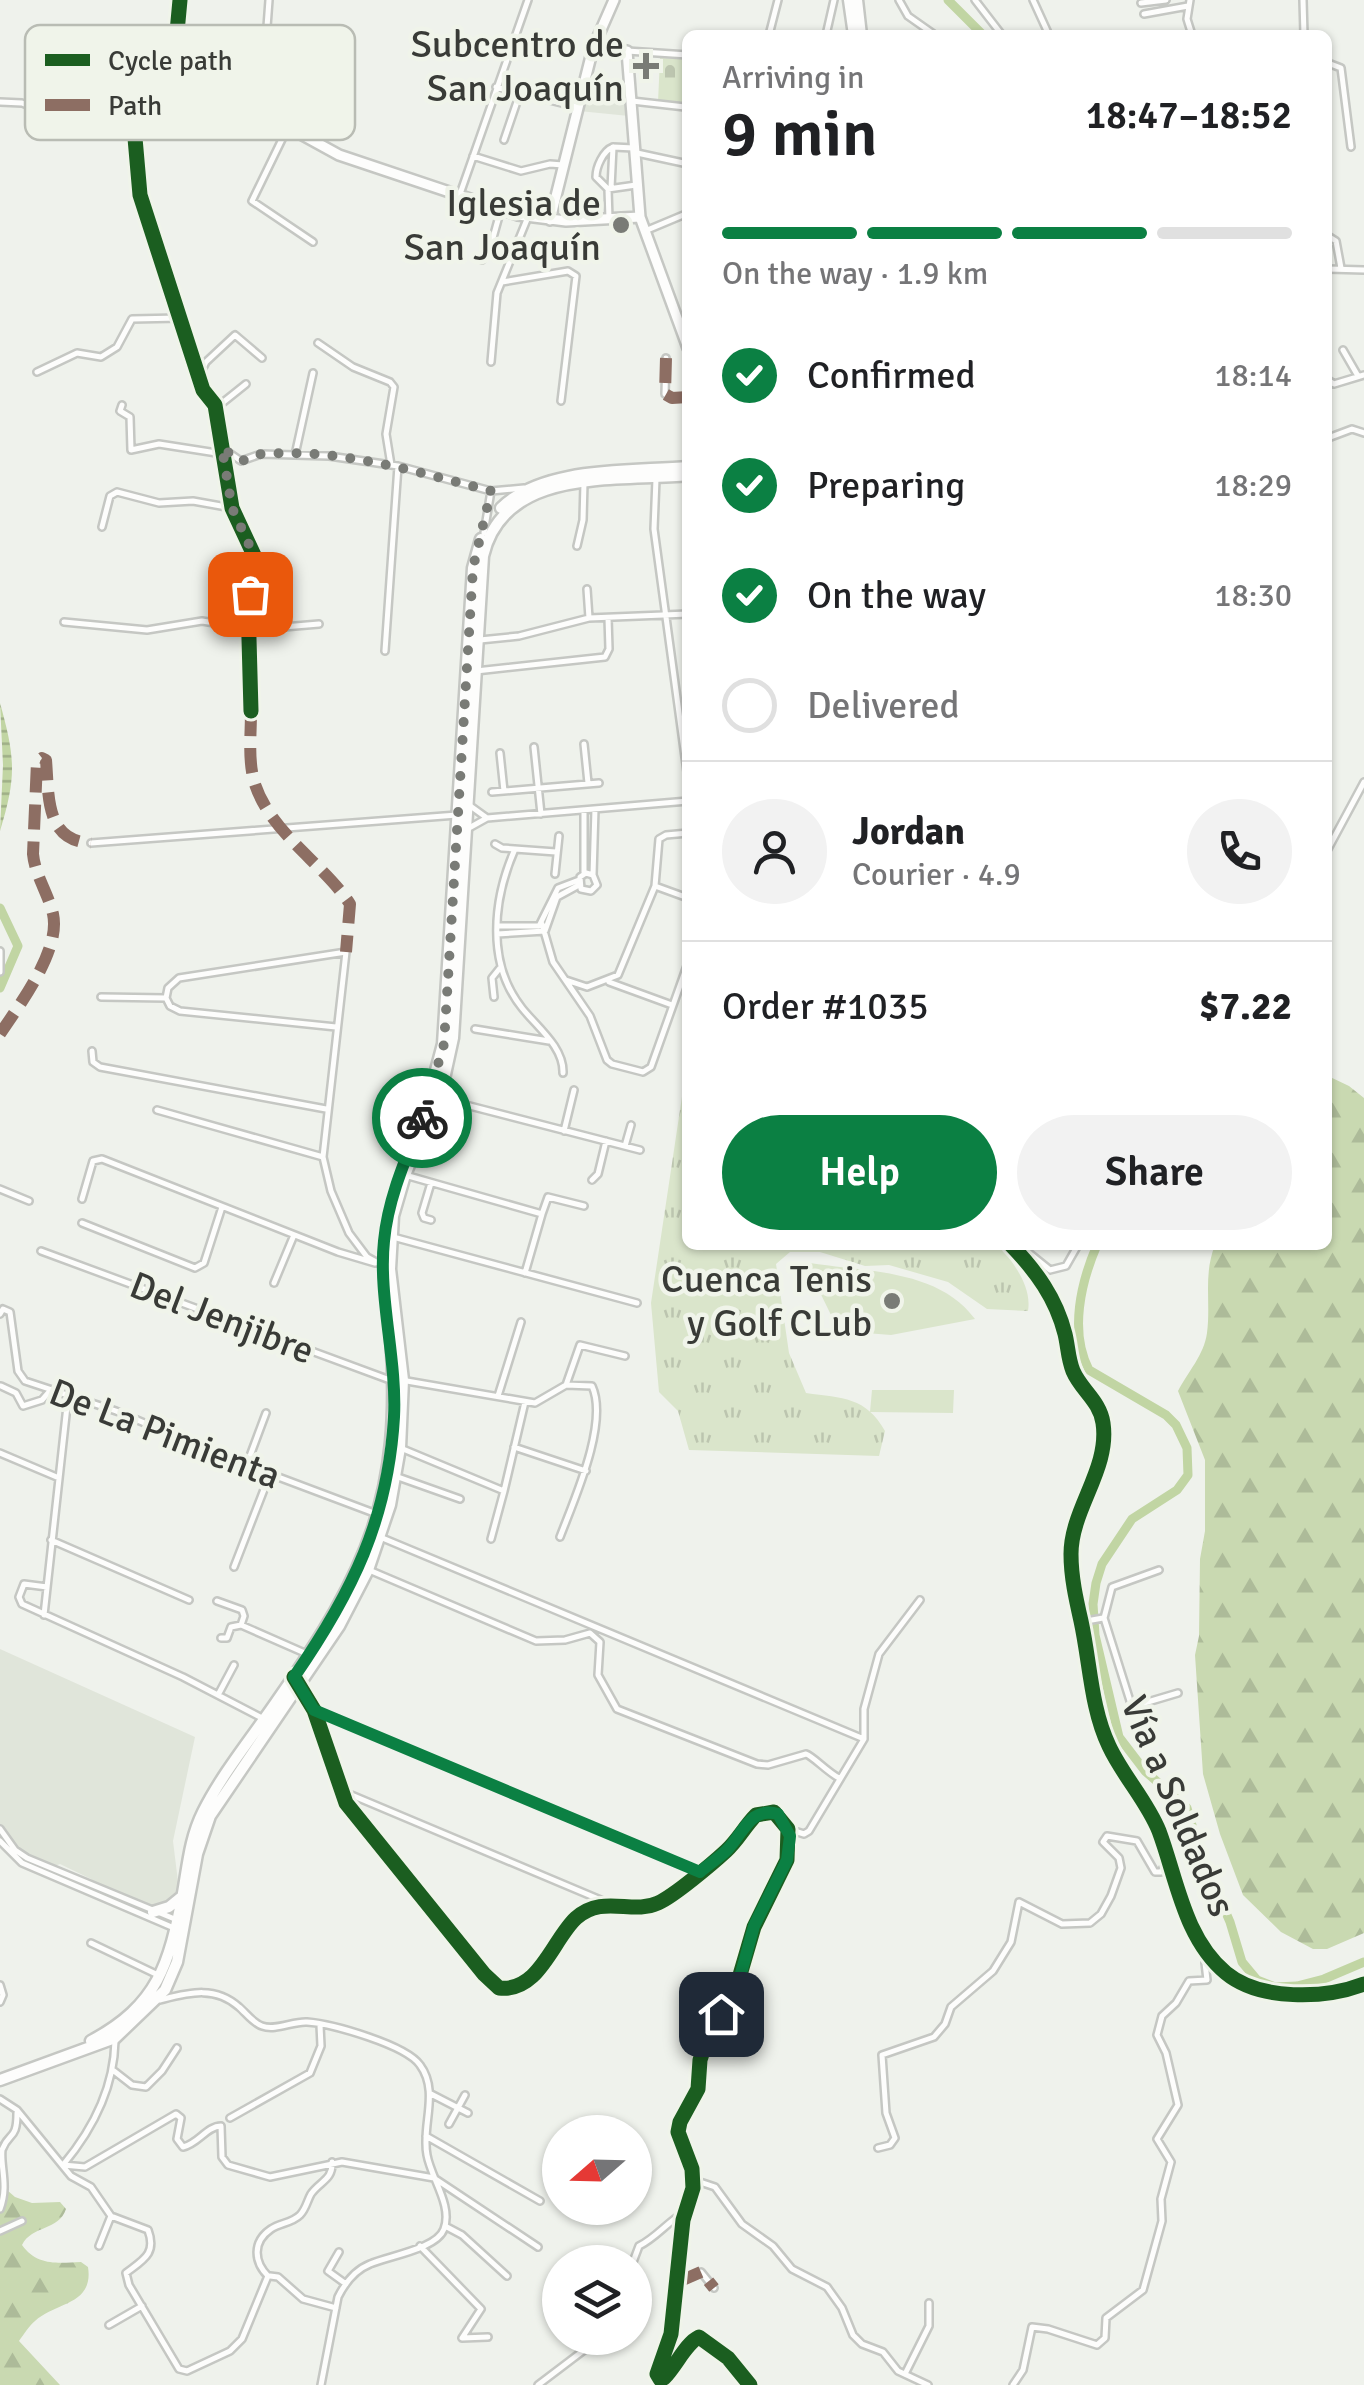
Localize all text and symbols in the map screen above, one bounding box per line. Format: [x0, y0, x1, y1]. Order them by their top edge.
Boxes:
place label: Subcentro de San Joaquín [411, 21, 624, 112]
legend [25, 25, 355, 140]
text: Cycle path [108, 44, 233, 78]
marker: Subcentro de San Joaquín [633, 53, 659, 79]
text: Arriving in [722, 58, 864, 97]
text: Path [108, 89, 162, 123]
text: 18:47–18:52 [1086, 92, 1292, 139]
text: 9 min [722, 94, 878, 174]
place label: Iglesia de San Joaquín [404, 180, 601, 271]
marker: Iglesia de San Joaquín [610, 214, 632, 236]
text: On the way · 1.9 km [722, 254, 988, 293]
icon: check [722, 348, 777, 403]
text: Confirmed [807, 352, 976, 399]
text: 18:14 [1214, 356, 1292, 395]
icon: check [722, 458, 777, 513]
text: Preparing [807, 462, 965, 509]
text: 18:29 [1214, 466, 1292, 505]
pin [208, 552, 293, 637]
icon: bag [223, 567, 278, 622]
icon: check [722, 568, 777, 623]
text: On the way [807, 572, 986, 619]
text: 18:30 [1214, 576, 1292, 615]
text: Delivered [807, 682, 960, 729]
button: person [722, 799, 827, 904]
button: phone [1187, 799, 1292, 904]
text: Jordan [852, 808, 965, 855]
text: Courier · 4.9 [852, 855, 1021, 894]
text: Order #1035 [722, 983, 929, 1030]
text: $7.22 [1199, 983, 1292, 1030]
courier [372, 1068, 472, 1168]
icon: bike [395, 1091, 450, 1146]
button: Help [722, 1115, 997, 1230]
button: Share [1017, 1115, 1292, 1230]
place label: Cuenca Tenis y Golf CLub [661, 1256, 872, 1347]
street label: Del Jenjibre [123, 1261, 321, 1375]
marker: Cuenca Tenis y Golf CLub [881, 1290, 903, 1312]
street label: De La Pimienta [43, 1368, 287, 1500]
street label: Vía a Soldados [1110, 1689, 1246, 1923]
pin [679, 1972, 764, 2057]
icon: home [694, 1987, 749, 2042]
north arrow [542, 2115, 652, 2225]
map controls [542, 2115, 652, 2355]
button: layers [542, 2245, 652, 2355]

